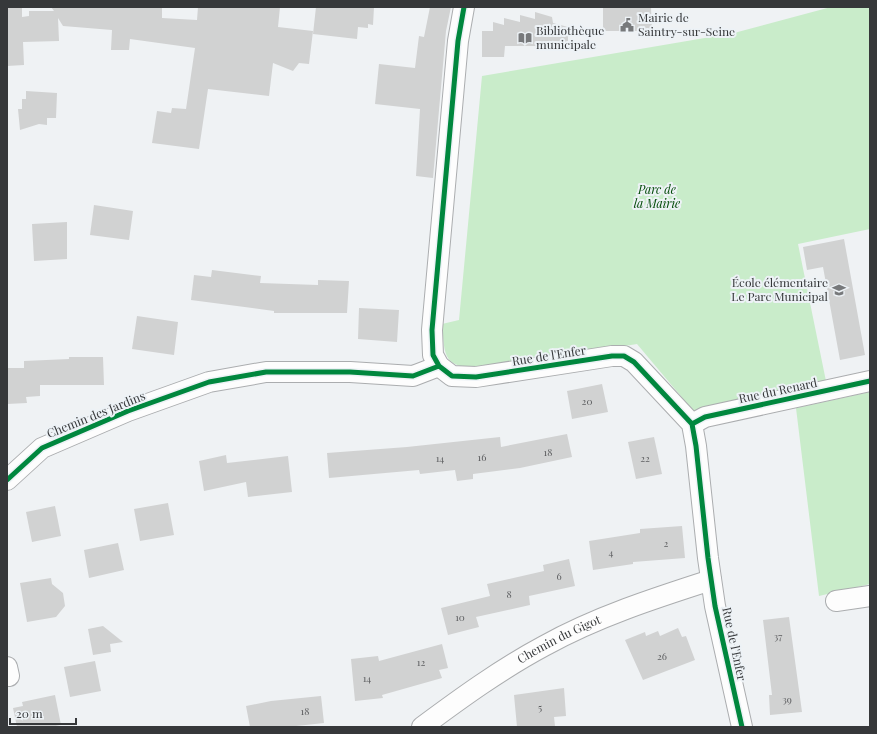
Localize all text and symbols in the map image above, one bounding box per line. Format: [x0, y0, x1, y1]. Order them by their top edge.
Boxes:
place label: Mairie de Saintry-sur-Seine [638, 9, 735, 39]
public building icon: Mairie de Saintry-sur-Seine [619, 17, 635, 33]
place label: Bibliothèque municipale [536, 22, 604, 52]
library icon: Bibliothèque municipale [517, 30, 533, 46]
park label: Parc de la Mairie [634, 181, 680, 211]
place label: École élémentaire Le Parc Municipal [731, 274, 829, 304]
school or university icon: École élémentaire Le Parc Municipal [831, 282, 847, 298]
street label: Rue de l'Enfer [511, 341, 588, 369]
street label: Rue du Renard [737, 374, 819, 406]
street label: Chemin des Jardins [44, 387, 147, 441]
house number: 20 [582, 394, 592, 408]
house number: 18 [544, 445, 552, 459]
house number: 16 [478, 450, 486, 464]
house number: 14 [436, 451, 444, 465]
house number: 22 [640, 451, 650, 465]
house number: 2 [664, 536, 669, 550]
house number: 4 [609, 545, 614, 559]
house number: 6 [556, 569, 562, 583]
house number: 8 [506, 587, 512, 601]
street label: Rue de l'Enfer [719, 606, 751, 683]
house number: 10 [455, 610, 465, 624]
street label: Chemin du Gigot [514, 610, 604, 667]
house number: 37 [774, 629, 782, 643]
house number: 26 [657, 649, 667, 663]
house number: 12 [417, 655, 425, 669]
house number: 14 [363, 671, 371, 685]
house number: 39 [782, 692, 792, 706]
scale bar [10, 700, 76, 726]
house number: 5 [538, 700, 542, 714]
house number: 18 [301, 704, 309, 718]
text: 20 m [16, 705, 43, 721]

